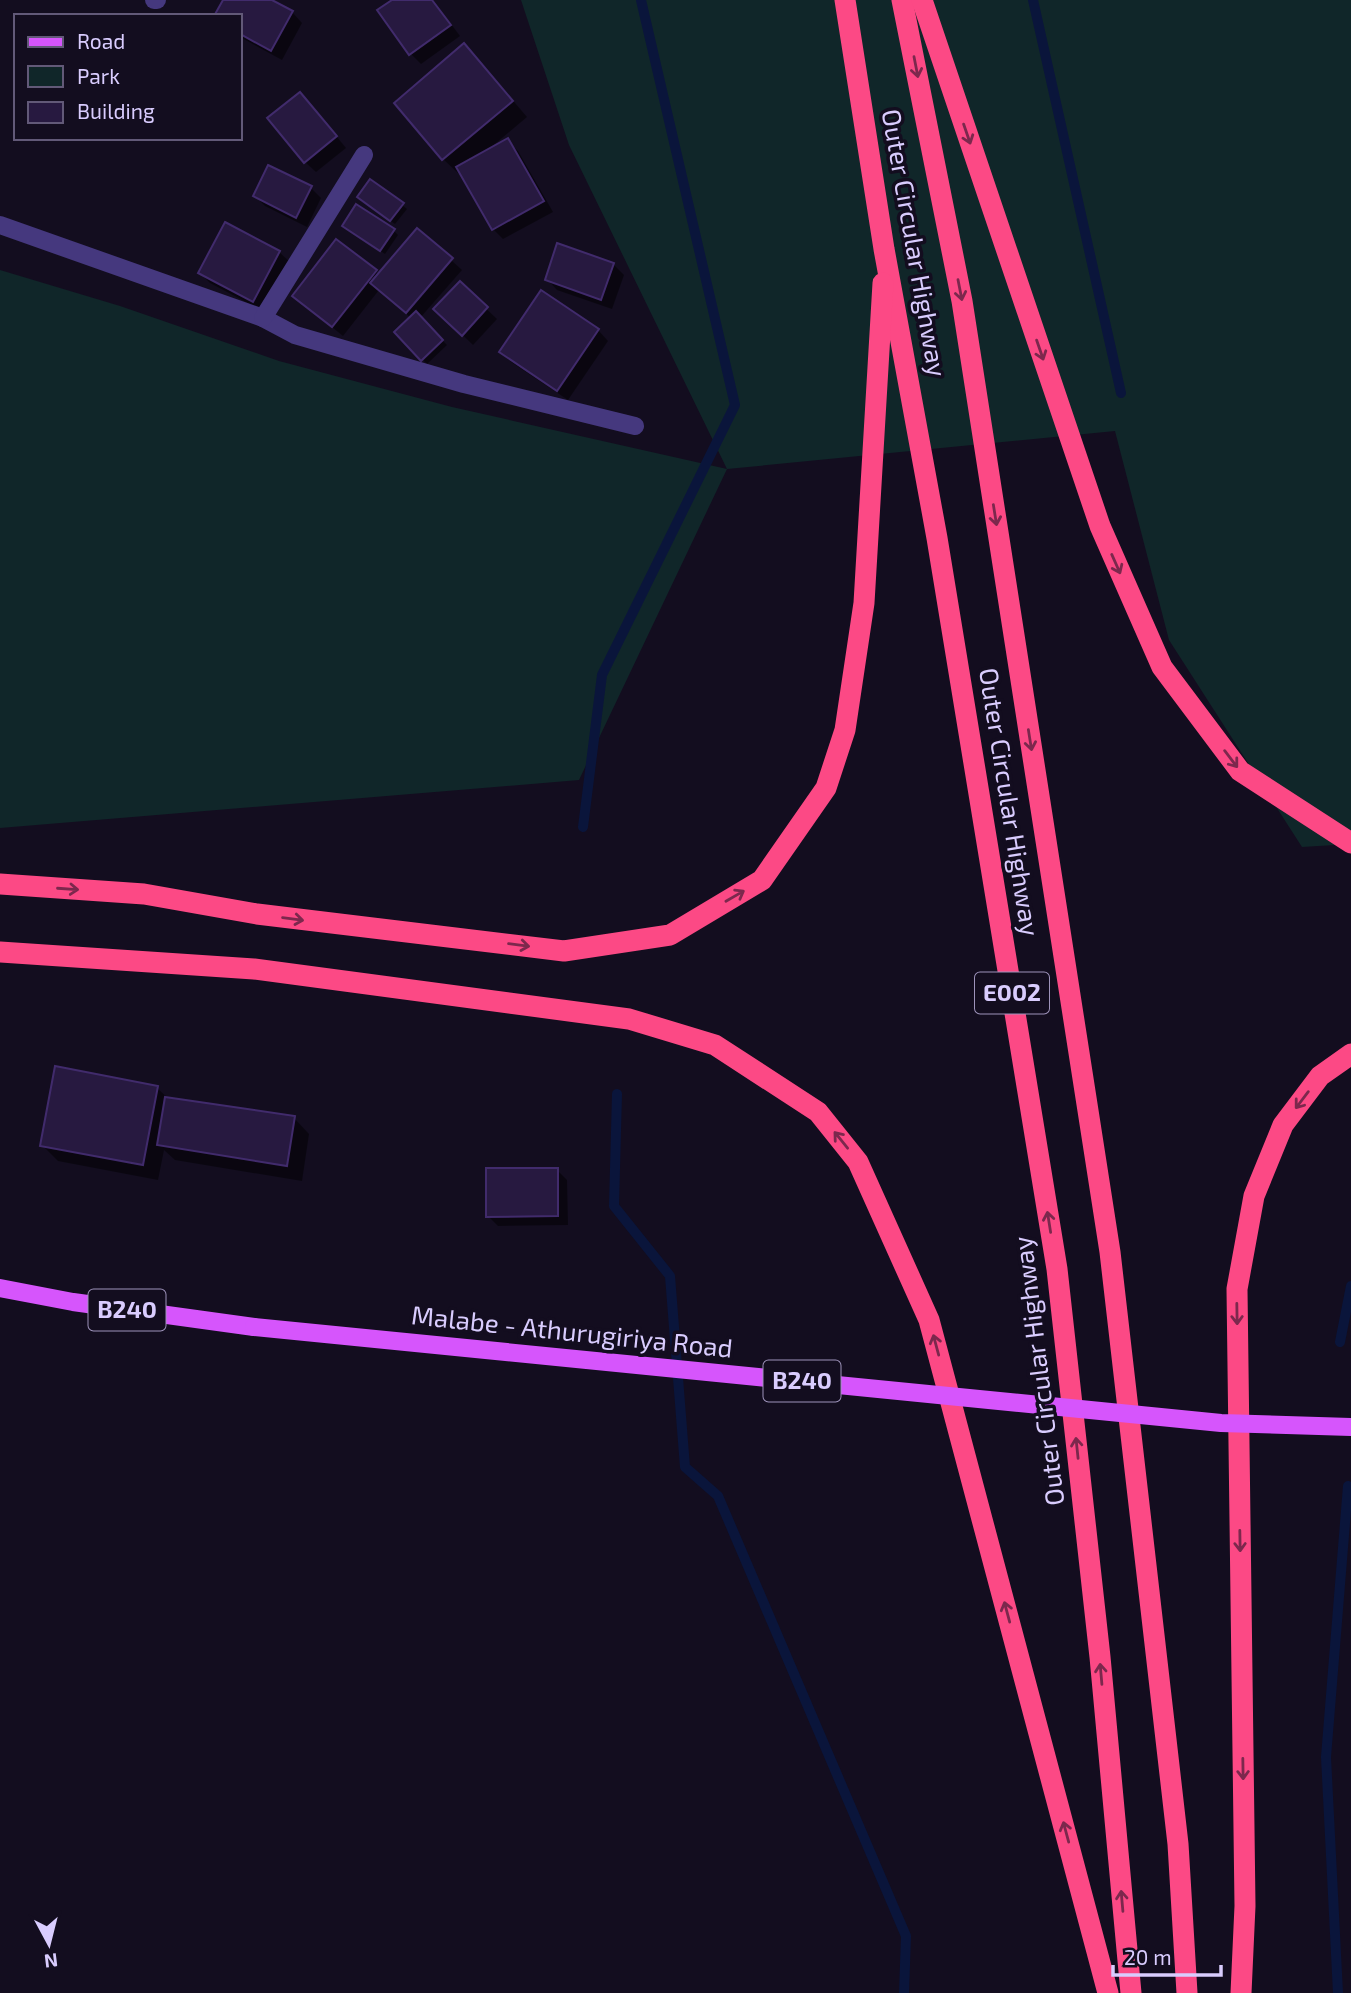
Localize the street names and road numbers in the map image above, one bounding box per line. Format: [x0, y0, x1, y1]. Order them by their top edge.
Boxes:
street label: Outer Circular Highway [877, 107, 954, 379]
street label: Outer Circular Highway [974, 665, 1047, 938]
road number: E002 [975, 973, 1049, 1014]
street label: Outer Circular Highway [1006, 1235, 1069, 1508]
road number: B240 [88, 1290, 166, 1330]
street label: Malabe - Athurugiriya Road [410, 1298, 734, 1363]
road number: B240 [764, 1360, 840, 1401]

